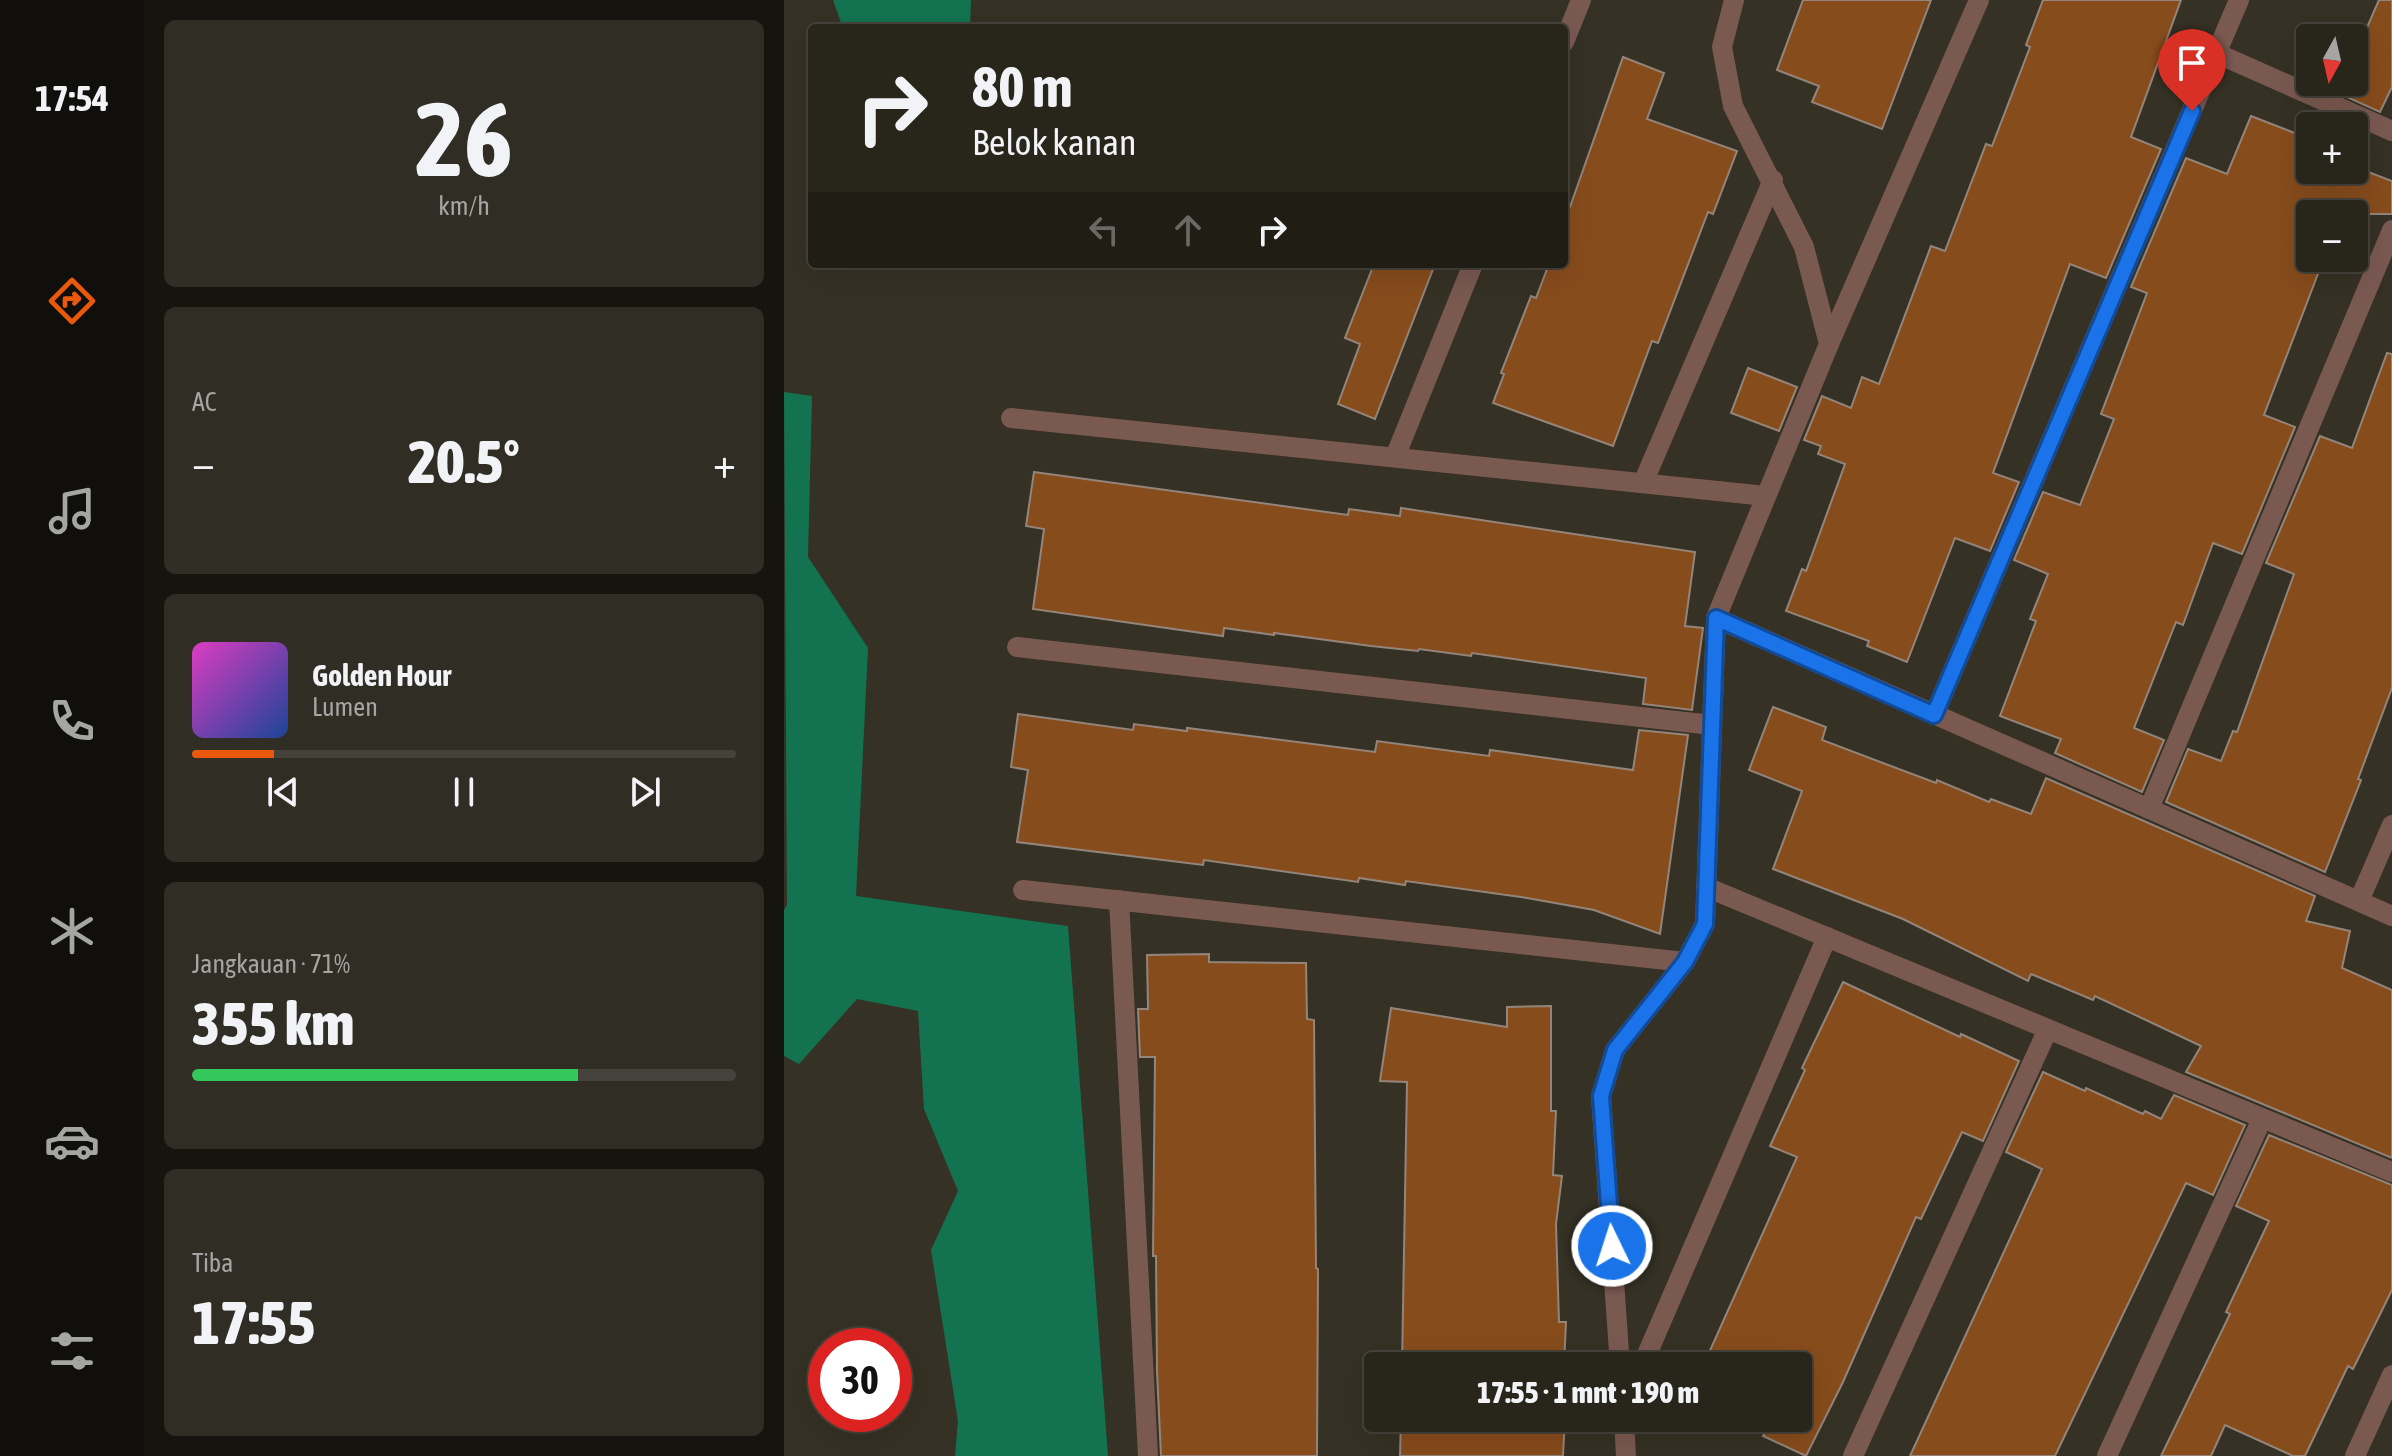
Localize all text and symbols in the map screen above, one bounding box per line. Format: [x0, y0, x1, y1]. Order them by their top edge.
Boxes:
north arrow [2296, 24, 2368, 96]
map controls [2296, 24, 2368, 272]
pin [2158, 29, 2226, 111]
icon: arrive [2170, 41, 2214, 85]
text: 80 m [972, 55, 1073, 119]
icon: right [840, 56, 944, 160]
text: 17:54 [35, 77, 109, 119]
text: 26 [415, 79, 513, 198]
button: + [2296, 112, 2368, 184]
text: Belok kanan [972, 121, 1137, 163]
text: km/h [438, 191, 490, 221]
button: − [2296, 200, 2368, 272]
icon: left [1082, 208, 1126, 252]
icon: ahead [1166, 208, 1210, 252]
icon: right [1250, 208, 1294, 252]
icon: directions [44, 273, 100, 329]
text: AC [192, 387, 216, 417]
text: 20.5° [408, 427, 520, 496]
text: − [192, 437, 215, 487]
text: + [713, 437, 736, 487]
icon: music [44, 483, 100, 539]
text: Golden Hour [312, 658, 451, 692]
text: Lumen [312, 692, 378, 722]
icon: phone [44, 693, 100, 749]
icon: previous [261, 770, 305, 814]
icon: pause [442, 770, 486, 814]
icon: next [623, 770, 667, 814]
icon: climate [44, 903, 100, 959]
text: Jangkauan · 71% [192, 949, 350, 979]
text: 355 km [192, 989, 354, 1058]
icon: car [44, 1113, 100, 1169]
position arrow [1570, 1204, 1654, 1288]
text: Tiba [192, 1248, 233, 1278]
text: 17:55 [192, 1288, 315, 1357]
icon: filters [44, 1323, 100, 1379]
speed limit sign: 30 [808, 1328, 912, 1432]
text: 17:55 · 1 mnt · 190 m [1477, 1375, 1699, 1409]

